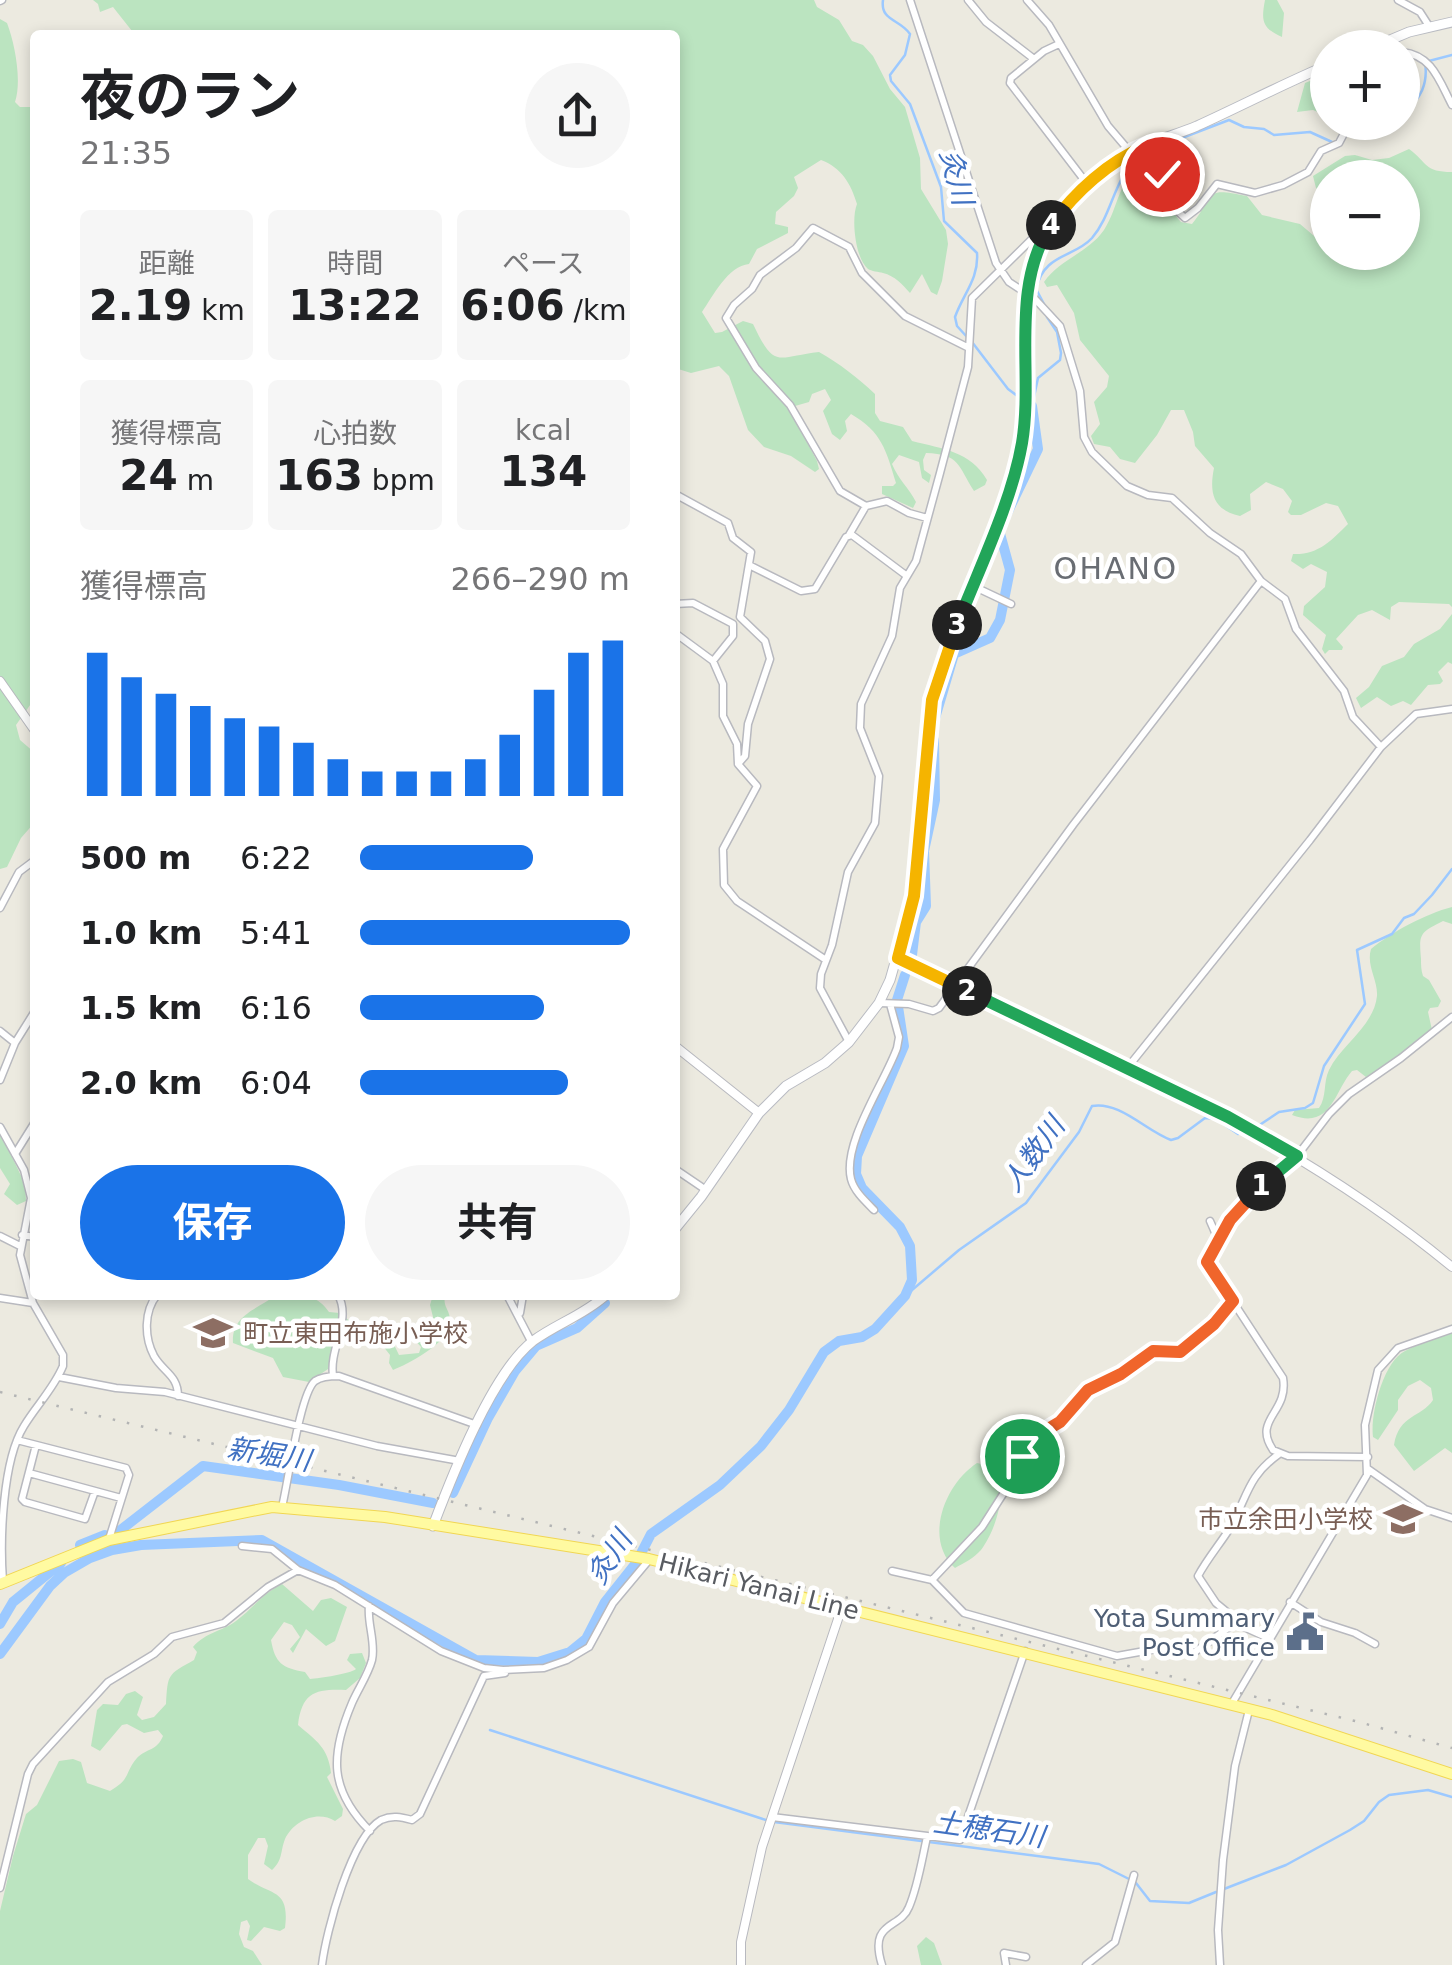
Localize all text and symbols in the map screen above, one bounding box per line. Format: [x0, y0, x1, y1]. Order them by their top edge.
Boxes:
map controls [1310, 30, 1420, 270]
button: + [1310, 30, 1420, 140]
button: share [525, 63, 630, 168]
text: 夜のラン [80, 64, 300, 128]
pin [1120, 132, 1205, 217]
text: 21:35 [80, 134, 172, 172]
water label: 灸川 [933, 146, 980, 211]
icon: check [1135, 147, 1190, 202]
button: − [1310, 160, 1420, 270]
pin: 4 [1026, 200, 1076, 250]
text: 4 [1041, 208, 1061, 241]
text: 距離 [139, 247, 195, 280]
text: 時間 [327, 247, 383, 280]
text: ペース [502, 247, 585, 280]
text: 2.19 [89, 281, 192, 330]
text: 13:22 [288, 281, 422, 330]
text: 6:06 [460, 281, 565, 330]
text: km [192, 294, 245, 327]
text: /km [565, 294, 626, 327]
text: kcal [515, 414, 572, 447]
text: 獲得標高 [111, 417, 223, 450]
text: 心拍数 [313, 417, 397, 450]
text: 134 [499, 447, 587, 496]
text: 24 [119, 451, 178, 500]
text: 163 [275, 451, 363, 500]
text: m [178, 464, 214, 497]
text: bpm [363, 464, 435, 497]
district label: OHANO [1053, 551, 1179, 586]
text: 266–290 m [451, 560, 630, 598]
text: 獲得標高 [80, 567, 208, 605]
pin: 3 [932, 600, 982, 650]
text: 3 [947, 608, 967, 641]
text: 500 m [80, 839, 191, 877]
text: 6:22 [240, 839, 312, 877]
text: 1.0 km [80, 914, 202, 952]
text: 5:41 [240, 914, 312, 952]
pin: 2 [942, 966, 992, 1016]
text: 2 [957, 974, 977, 1007]
text: 1.5 km [80, 989, 202, 1027]
text: 6:16 [240, 989, 312, 1027]
text: 2.0 km [80, 1064, 202, 1102]
text: 6:04 [240, 1064, 312, 1102]
water label: 人数川 [995, 1108, 1073, 1198]
pin: 1 [1236, 1161, 1286, 1211]
button: 保存 [80, 1165, 345, 1280]
button: 共有 [365, 1165, 630, 1280]
text: 1 [1251, 1169, 1271, 1202]
school or university icon: 町立東田布施小学校 [192, 1312, 234, 1354]
place label: 町立東田布施小学校 [243, 1319, 468, 1348]
pin [980, 1414, 1065, 1499]
icon: arrive [995, 1429, 1050, 1484]
water label: 新堀川 [225, 1432, 316, 1478]
school or university icon: 市立余田小学校 [1382, 1498, 1424, 1540]
place label: 市立余田小学校 [1198, 1505, 1373, 1534]
water label: 灸川 [580, 1522, 640, 1590]
street label: Hikari Yanai Line [656, 1548, 862, 1625]
place label: Yota Summary Post Office [1093, 1604, 1275, 1662]
public building icon: Yota Summary Post Office [1284, 1611, 1326, 1653]
water label: 土穂石川 [931, 1805, 1050, 1854]

